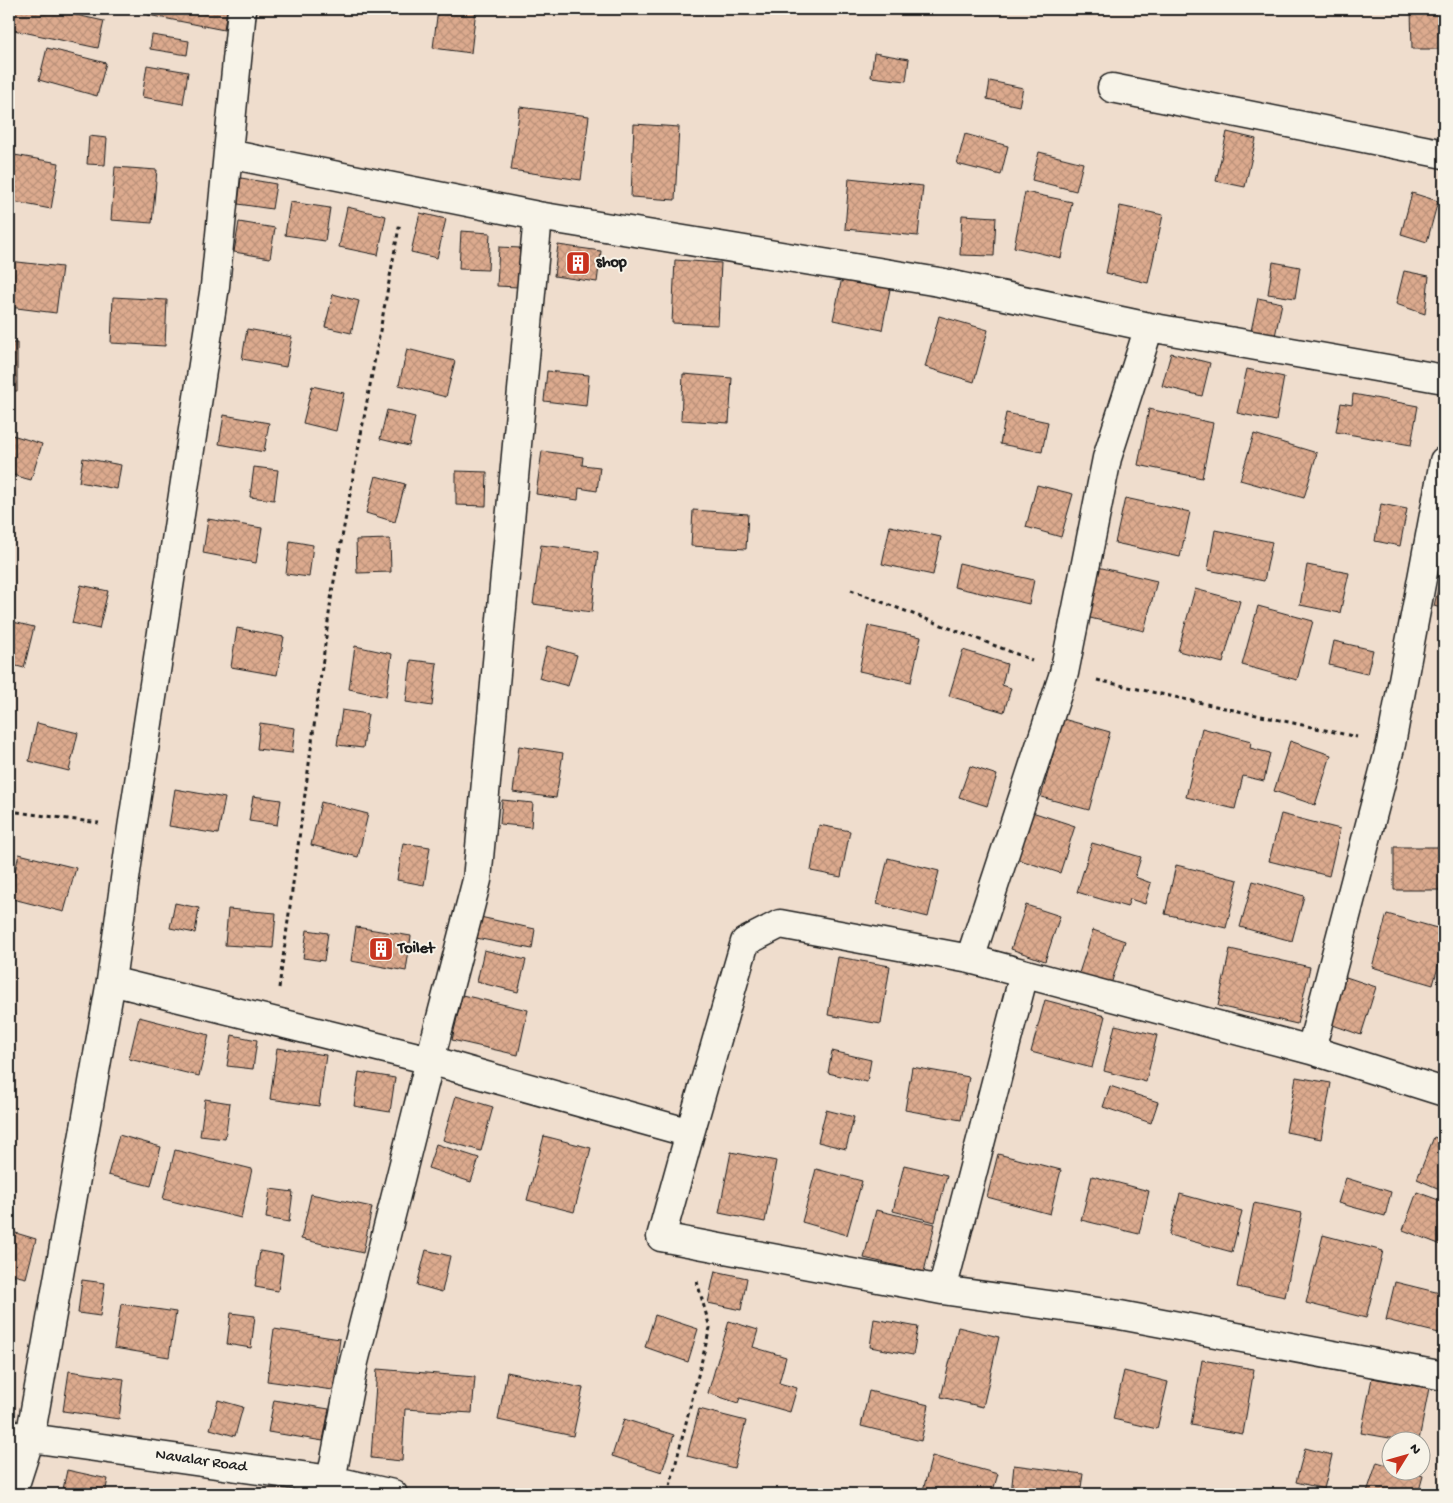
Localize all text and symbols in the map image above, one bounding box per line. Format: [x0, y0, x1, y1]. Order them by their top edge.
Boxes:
building icon: shop [565, 250, 591, 276]
place label: shop [596, 254, 627, 273]
building icon: Toilet [368, 936, 394, 962]
place label: Toilet [396, 940, 436, 959]
north arrow [1380, 1430, 1430, 1480]
text: N [1405, 1441, 1424, 1458]
street label: Navalar Road [154, 1446, 250, 1478]

